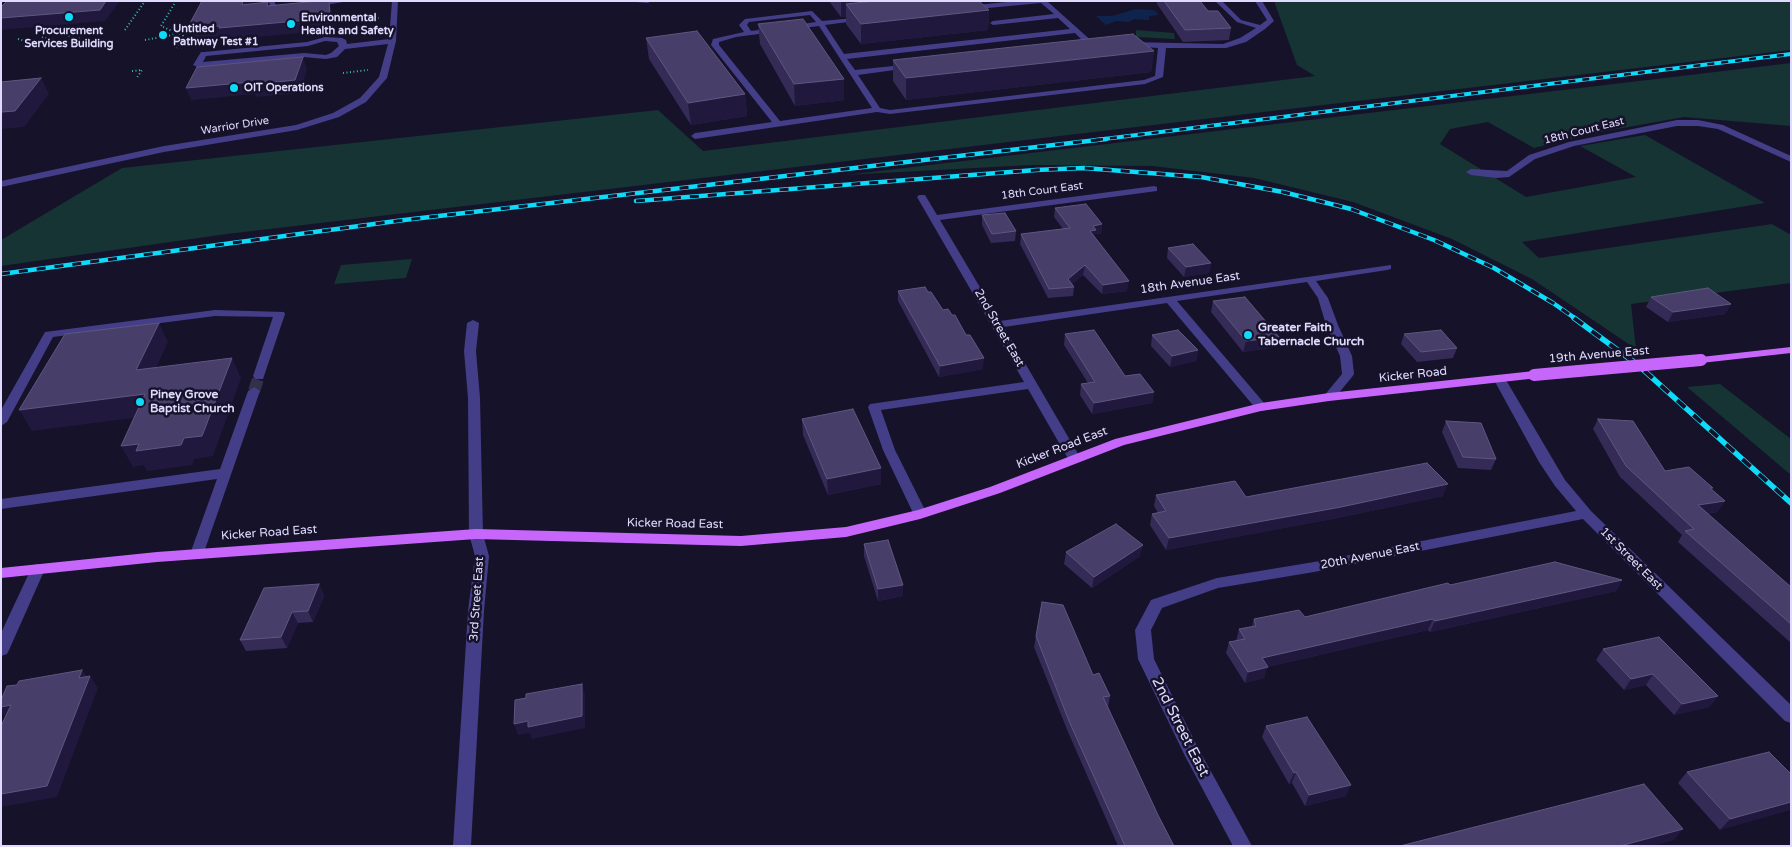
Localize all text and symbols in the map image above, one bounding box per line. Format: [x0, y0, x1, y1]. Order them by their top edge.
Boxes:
marker: Procurement Services Building [63, 11, 75, 23]
place label: Environmental Health and Safety [301, 11, 394, 37]
marker: Environmental Health and Safety [285, 18, 297, 30]
place label: Untitled Pathway Test #1 [173, 22, 259, 48]
place label: Procurement Services Building [24, 24, 114, 50]
marker: Untitled Pathway Test #1 [157, 29, 169, 41]
place label: OIT Operations [244, 81, 323, 95]
marker: OIT Operations [228, 82, 240, 94]
street label: Warrior Drive [200, 114, 270, 138]
street label: 18th Court East [1542, 115, 1626, 147]
street label: 18th Court East [1000, 179, 1084, 203]
street label: 18th Avenue East [1139, 269, 1241, 297]
street label: 2nd Street East [971, 286, 1027, 370]
place label: Greater Faith Tabernacle Church [1258, 321, 1364, 349]
marker: Greater Faith Tabernacle Church [1242, 329, 1254, 341]
street label: 19th Avenue East [1548, 343, 1650, 367]
street label: Kicker Road [1378, 364, 1448, 386]
place label: Piney Grove Baptist Church [150, 388, 235, 416]
marker: Piney Grove Baptist Church [134, 396, 146, 408]
street label: Kicker Road East [1014, 424, 1110, 472]
street label: Kicker Road East [627, 516, 723, 532]
street label: Kicker Road East [220, 522, 318, 544]
street label: 1st Street East [1597, 525, 1665, 593]
street label: 20th Avenue East [1319, 539, 1421, 573]
street label: 3rd Street East [467, 556, 487, 642]
street label: 2nd Street East [1147, 674, 1213, 780]

